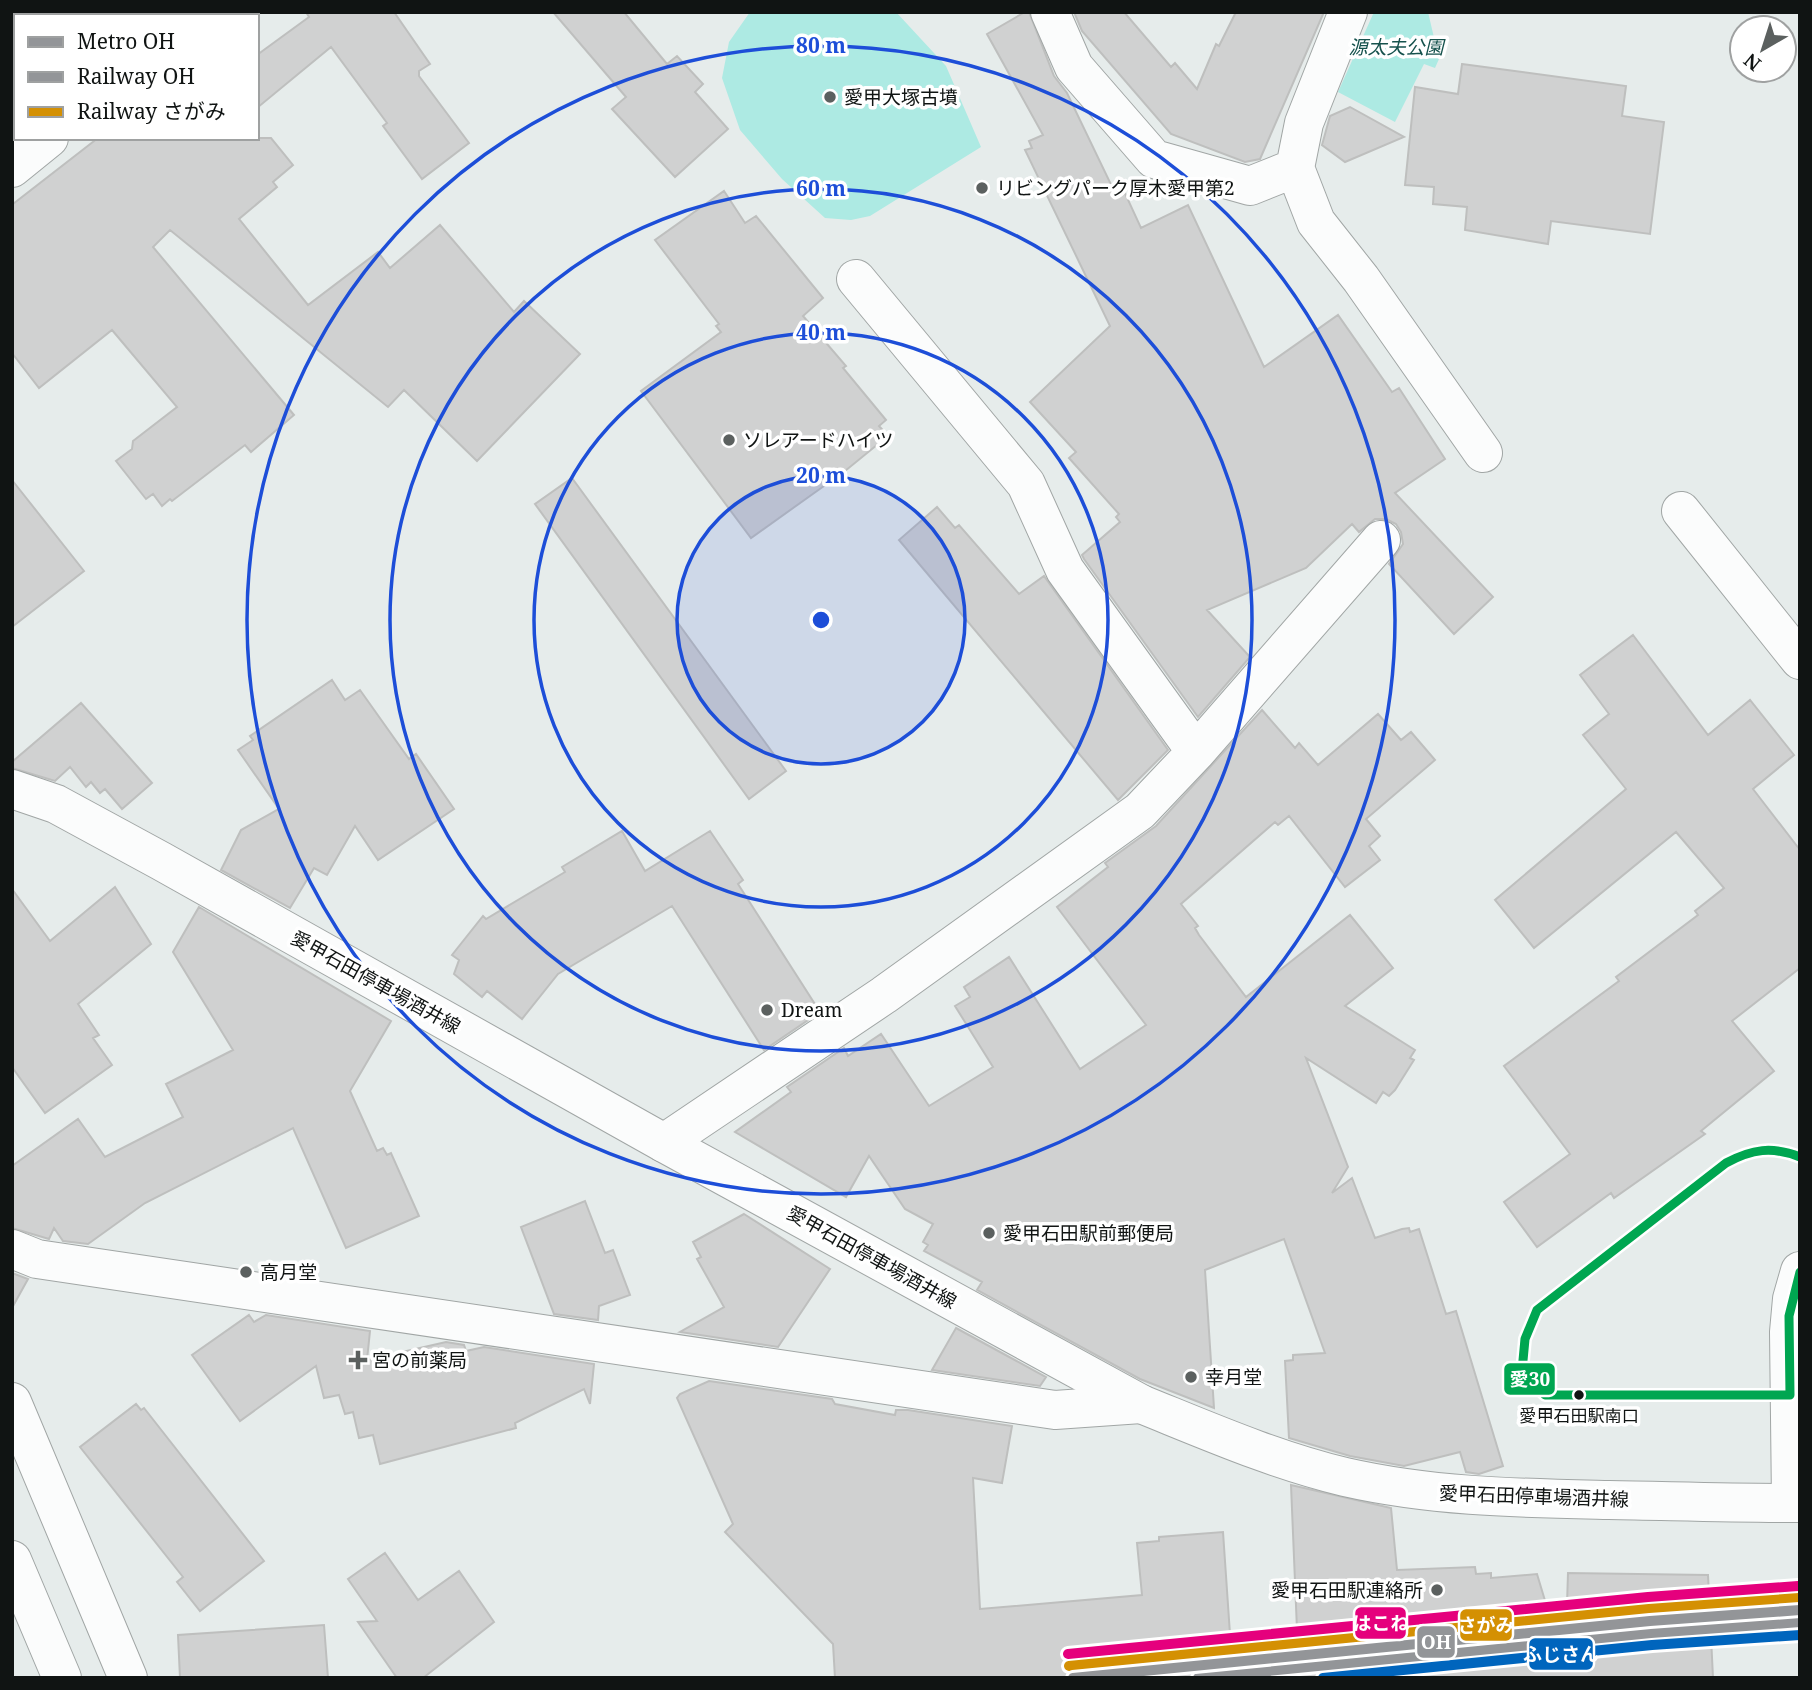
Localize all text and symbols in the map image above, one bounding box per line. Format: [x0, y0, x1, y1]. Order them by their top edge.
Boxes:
legend [14, 14, 259, 140]
north arrow [1728, 14, 1798, 84]
text: Metro OH [77, 27, 175, 55]
text: 80 m [796, 31, 846, 59]
park label: 源太夫公園 [1348, 34, 1446, 60]
text: N [1738, 47, 1766, 77]
text: Railway OH [77, 62, 195, 90]
place label: 愛甲大塚古墳 [844, 84, 958, 110]
marker: 愛甲大塚古墳 [822, 89, 838, 105]
text: Railway さがみ [77, 97, 226, 125]
text: 60 m [796, 174, 846, 202]
place label: リビングパーク厚木愛甲第2 [996, 175, 1235, 201]
marker: リビングパーク厚木愛甲第2 [974, 180, 990, 196]
text: 40 m [796, 318, 846, 346]
place label: ソレアードハイツ [743, 427, 893, 453]
marker: ソレアードハイツ [721, 432, 737, 448]
text: 20 m [796, 461, 846, 489]
centre of rings [809, 608, 833, 632]
street label: 愛甲石田停車場酒井線 [287, 925, 465, 1039]
place label: Dream [781, 997, 843, 1023]
marker: Dream [759, 1002, 775, 1018]
street label: 愛甲石田停車場酒井線 [783, 1200, 961, 1314]
place label: 愛甲石田駅前郵便局 [1003, 1220, 1174, 1246]
marker: 愛甲石田駅前郵便局 [981, 1225, 997, 1241]
place label: 高月堂 [260, 1259, 317, 1285]
marker: 高月堂 [238, 1264, 254, 1280]
place label: 宮の前薬局 [372, 1347, 467, 1373]
marker: 宮の前薬局 [350, 1352, 366, 1368]
line badge: 愛30 [1503, 1362, 1556, 1396]
place label: 幸月堂 [1205, 1364, 1262, 1390]
text: 愛30 [1510, 1366, 1550, 1392]
marker: 幸月堂 [1183, 1369, 1199, 1385]
marker: 愛甲石田駅南口 [1572, 1388, 1586, 1402]
place label: 愛甲石田駅南口 [1520, 1404, 1639, 1427]
street label: 愛甲石田停車場酒井線 [1439, 1480, 1629, 1512]
place label: 愛甲石田駅連絡所 [1271, 1577, 1423, 1603]
marker: 愛甲石田駅連絡所 [1429, 1582, 1445, 1598]
line badge: はこね [1354, 1606, 1407, 1640]
line badge: さがみ [1459, 1608, 1513, 1642]
text: はこね [1352, 1610, 1410, 1636]
text: さがみ [1457, 1612, 1515, 1638]
line badge: OH [1416, 1625, 1456, 1659]
text: OH [1421, 1629, 1452, 1655]
line badge: ふじさん [1528, 1637, 1594, 1671]
text: ふじさん [1523, 1641, 1599, 1667]

